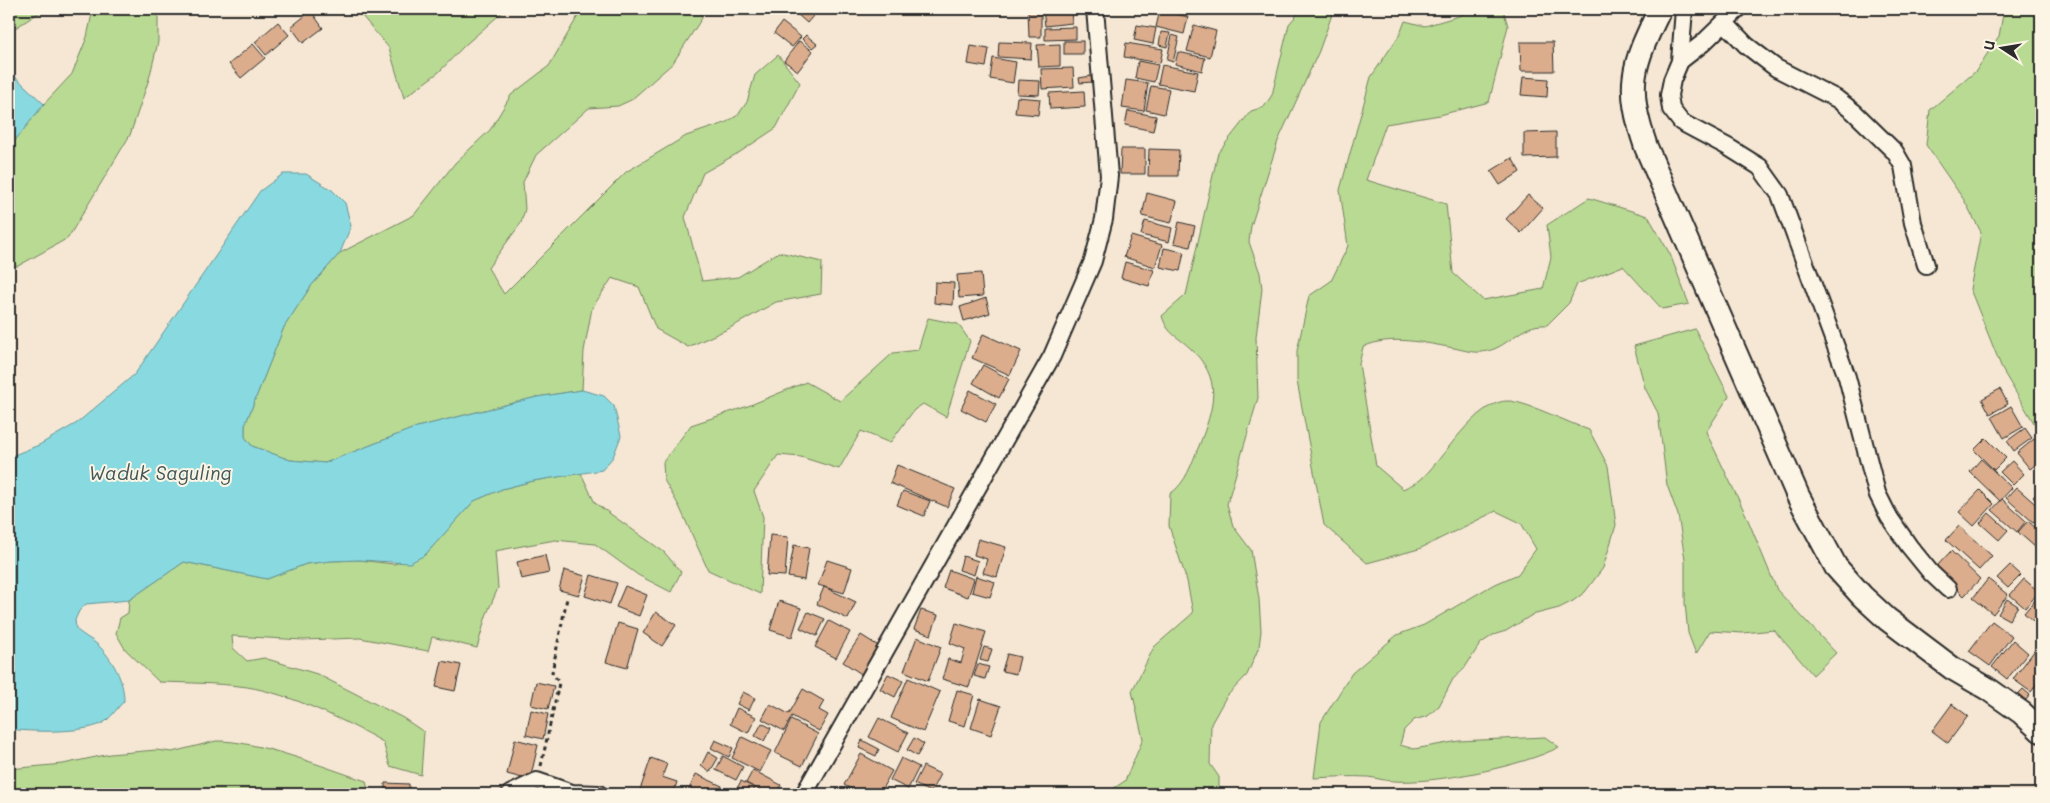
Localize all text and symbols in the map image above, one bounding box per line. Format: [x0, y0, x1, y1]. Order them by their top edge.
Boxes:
north arrow [1978, 22, 2028, 72]
text: U [1978, 38, 1999, 52]
water label: Waduk Saguling [88, 460, 232, 485]

